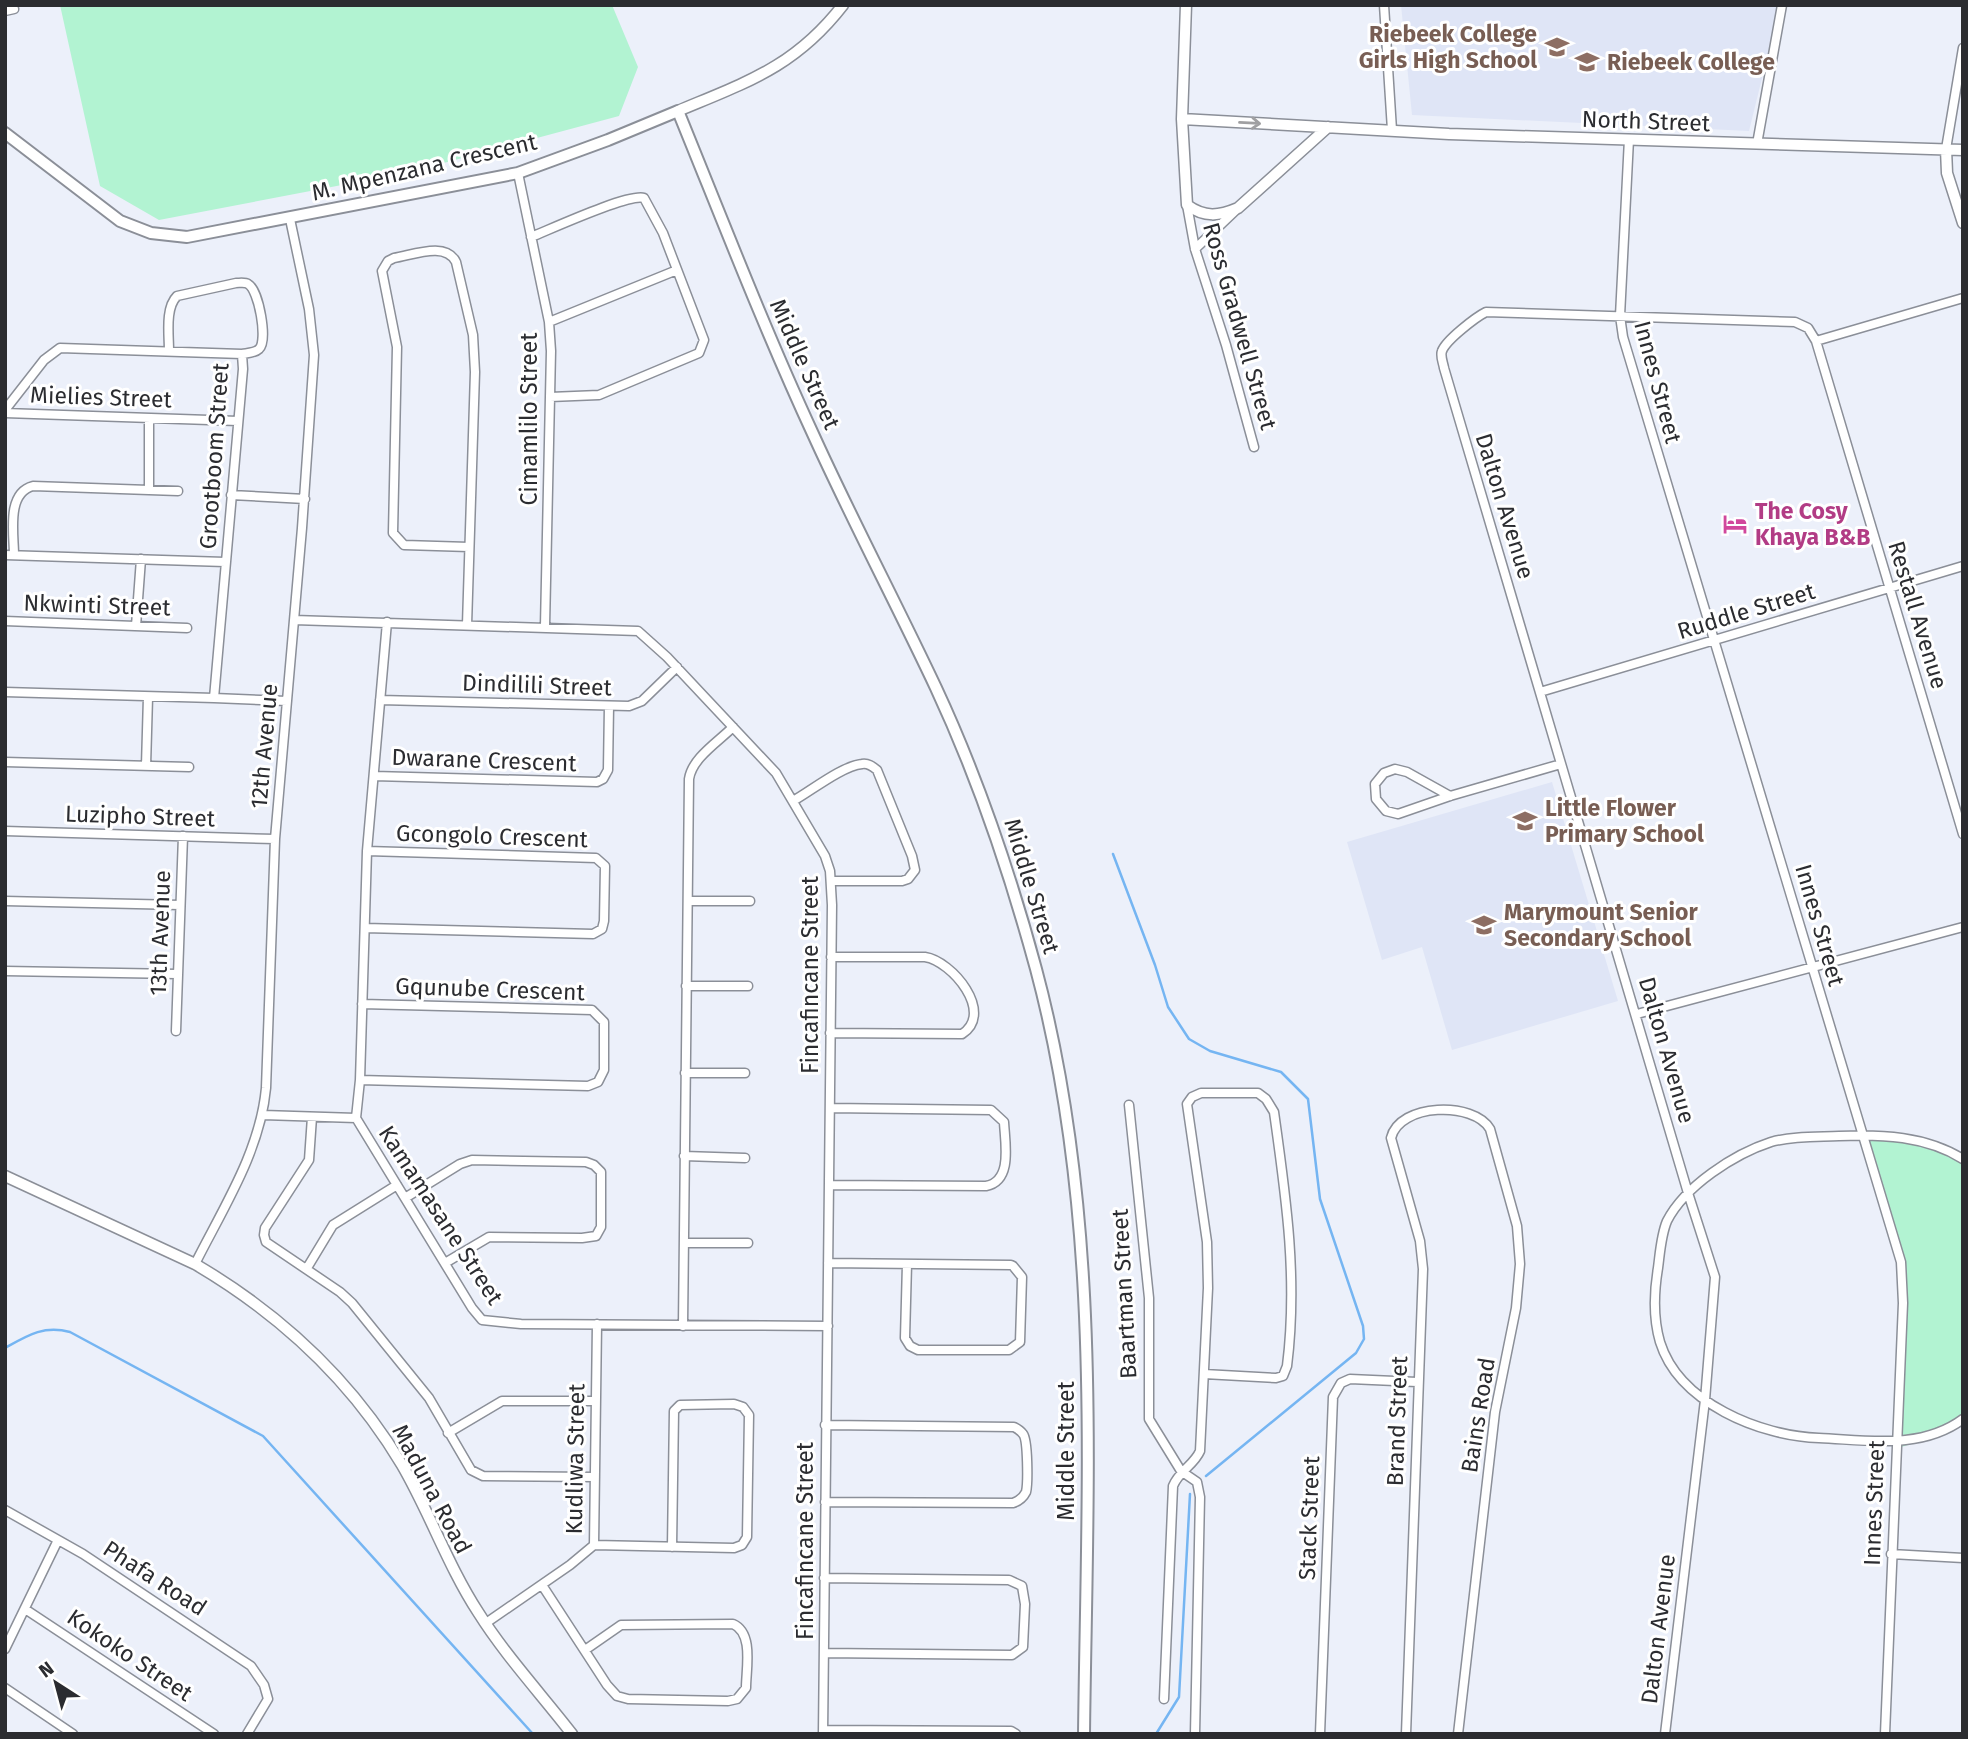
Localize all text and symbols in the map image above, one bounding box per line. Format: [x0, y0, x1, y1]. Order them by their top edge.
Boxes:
place label: Riebeek College Girls High School [1359, 20, 1537, 74]
school or university icon: Riebeek College Girls High School [1543, 33, 1571, 61]
school or university icon: Riebeek College [1573, 48, 1601, 76]
place label: Riebeek College [1607, 48, 1775, 76]
street label: North Street [1581, 105, 1711, 137]
one-way arrow [1238, 116, 1261, 129]
street label: M. Mpenzana Crescent [309, 127, 540, 207]
street label: Ross Gradwell Street [1197, 219, 1283, 433]
street label: Middle Street [764, 295, 846, 434]
street label: Innes Street [1628, 318, 1688, 447]
street label: Cimamlilo Street [515, 332, 543, 506]
street label: Grootboom Street [194, 361, 235, 550]
street label: Mielies Street [30, 381, 173, 413]
street label: Dalton Avenue [1470, 430, 1540, 582]
place label: The Cosy Khaya B&B [1755, 497, 1870, 551]
hotel icon: The Cosy Khaya B&B [1721, 510, 1749, 538]
street label: Restall Avenue [1882, 538, 1954, 692]
street label: Ruddle Street [1674, 577, 1819, 645]
street label: Nkwinti Street [23, 588, 172, 622]
street label: Dindilili Street [462, 668, 613, 702]
street label: 12th Avenue [245, 682, 283, 810]
street label: Dwarane Crescent [391, 743, 578, 777]
place label: Little Flower Primary School [1545, 794, 1704, 848]
street label: Luzipho Street [65, 799, 216, 833]
school or university icon: Little Flower Primary School [1511, 807, 1539, 835]
street label: Middle Street [998, 815, 1066, 957]
street label: Gcongolo Crescent [396, 819, 589, 853]
street label: Innes Street [1789, 861, 1851, 990]
street label: 13th Avenue [144, 870, 176, 996]
street label: Fincafincane Street [796, 875, 824, 1074]
place label: Marymount Senior Secondary School [1504, 898, 1698, 952]
school or university icon: Marymount Senior Secondary School [1470, 911, 1498, 939]
street label: Gqunube Crescent [395, 972, 586, 1006]
street label: Dalton Avenue [1633, 974, 1701, 1126]
street label: Kamamasane Street [373, 1120, 510, 1310]
street label: Baartman Street [1106, 1208, 1142, 1380]
street label: Brand Street [1381, 1355, 1413, 1487]
street label: Bains Road [1455, 1355, 1501, 1475]
street label: Middle Street [1052, 1381, 1080, 1521]
street label: Kudliwa Street [560, 1383, 590, 1535]
street label: Maduna Road [386, 1419, 478, 1559]
street label: Innes Street [1858, 1439, 1890, 1566]
street label: Fincafincane Street [791, 1441, 819, 1640]
street label: Stack Street [1293, 1455, 1325, 1581]
street label: Phafa Road [98, 1534, 212, 1622]
street label: Dalton Avenue [1635, 1552, 1681, 1706]
street label: Kokoko Street [62, 1603, 199, 1708]
north arrow [21, 1648, 91, 1718]
text: N [34, 1657, 58, 1683]

